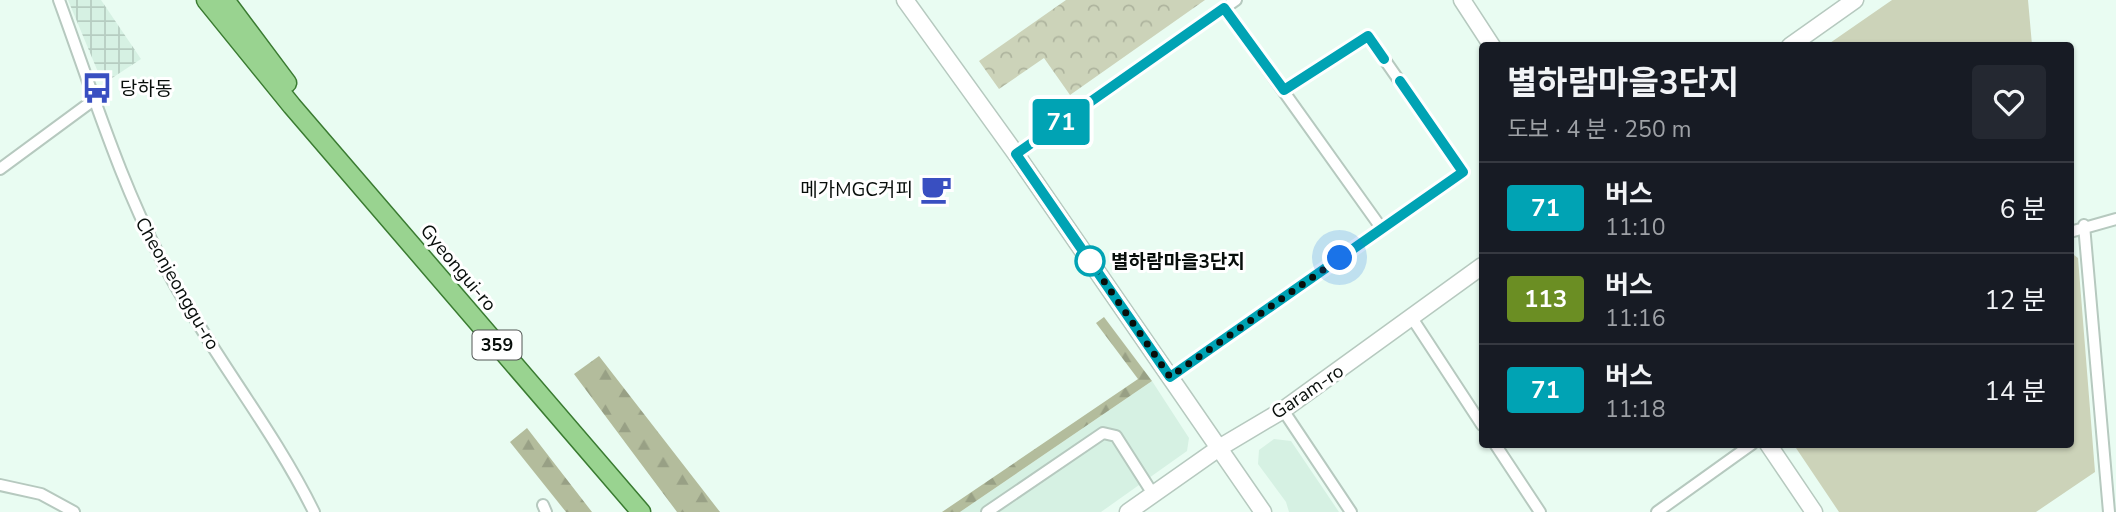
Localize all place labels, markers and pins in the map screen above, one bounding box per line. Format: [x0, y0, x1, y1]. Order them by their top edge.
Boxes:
bus stop icon: 당하동 [80, 71, 114, 105]
place label: 당하동 [120, 76, 172, 102]
cafe icon: 메가MGC커피 [919, 172, 953, 206]
place label: 메가MGC커피 [800, 177, 913, 203]
marker: 별하람마을3단지 [1075, 246, 1105, 276]
place label: 별하람마을3단지 [1111, 249, 1245, 275]

